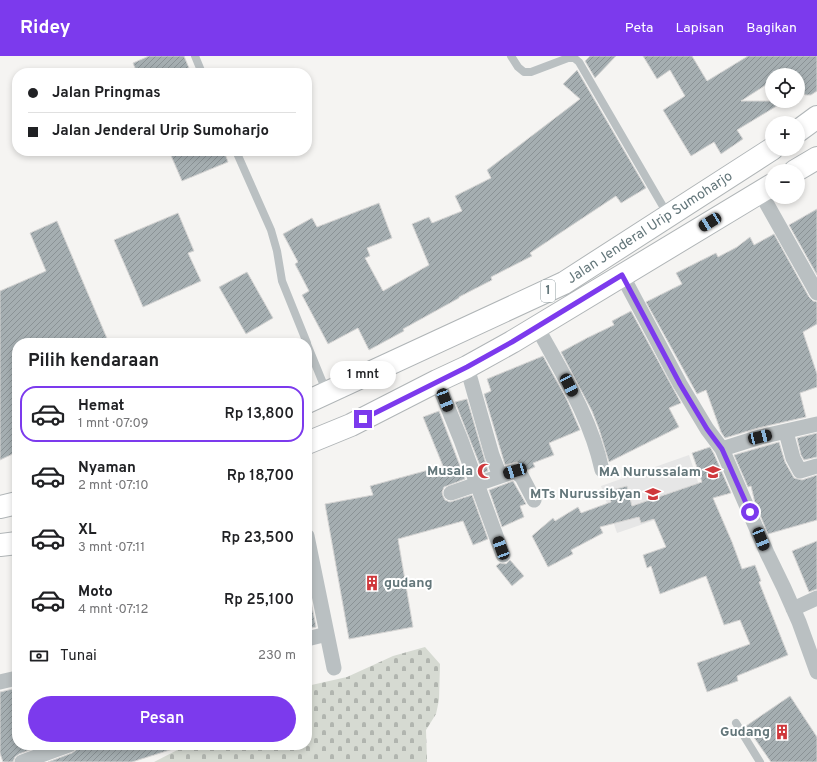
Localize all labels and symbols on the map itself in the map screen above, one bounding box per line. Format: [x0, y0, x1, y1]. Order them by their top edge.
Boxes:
street label: Jalan Jenderal Urip Sumoharjo [564, 168, 736, 288]
car [697, 211, 723, 233]
road number: 1 [541, 280, 555, 302]
callout: 1 mnt [330, 361, 396, 389]
car [558, 372, 580, 398]
car [435, 387, 455, 413]
route end [354, 410, 372, 428]
car [747, 428, 773, 446]
mosque icon: Musala [476, 462, 494, 480]
car [502, 462, 528, 480]
place label: Musala [427, 463, 473, 480]
school or university icon: MA Nurussalam [704, 463, 722, 481]
place label: MA Nurussalam [599, 464, 701, 481]
school or university icon: MTs Nurussibyan [644, 485, 662, 503]
place label: MTs Nurussibyan [530, 486, 641, 503]
route start [741, 503, 759, 521]
car [751, 526, 771, 552]
car [491, 535, 511, 561]
building icon: gudang [363, 574, 381, 592]
place label: gudang [384, 575, 433, 592]
building icon: Gudang [773, 723, 791, 741]
place label: Gudang [720, 724, 770, 741]

